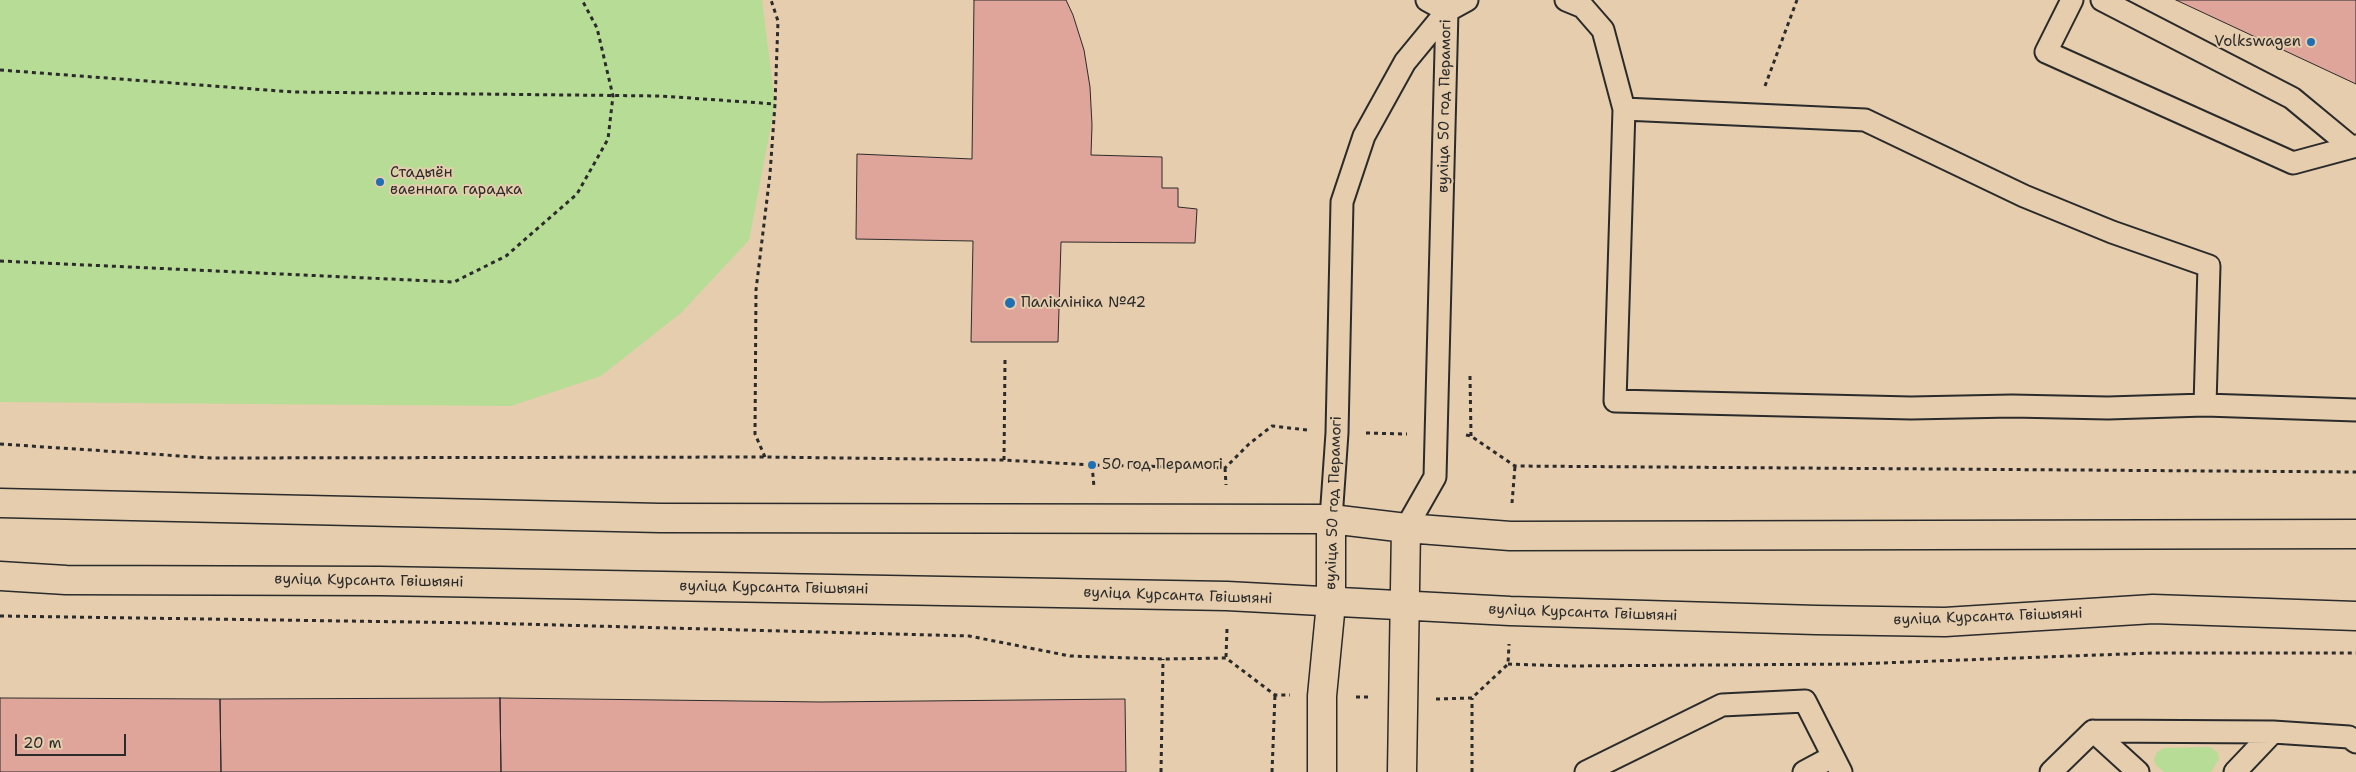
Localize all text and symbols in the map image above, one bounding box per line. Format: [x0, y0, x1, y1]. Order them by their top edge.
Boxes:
street label: вуліца 50 год Перамогі [1434, 19, 1456, 193]
place label: Volkswagen [2214, 33, 2301, 51]
marker: Volkswagen [2305, 36, 2317, 48]
place label: Стадыён ваеннага гарадка [390, 164, 522, 199]
marker: Стадыён ваеннага гарадка [374, 176, 386, 188]
place label: Паліклініка №42 [1021, 294, 1146, 312]
marker: Паліклініка №42 [1003, 296, 1017, 310]
street label: вуліца 50 год Перамогі [1322, 416, 1346, 590]
place label: 50 год Перамогі [1102, 456, 1223, 474]
marker: 50 год Перамогі [1086, 459, 1098, 471]
street label: вуліца Курсанта Гвішыяні [274, 570, 464, 592]
street label: вуліца Курсанта Гвішыяні [679, 577, 869, 599]
street label: вуліца Курсанта Гвішыяні [1083, 584, 1273, 608]
street label: вуліца Курсанта Гвішыяні [1488, 601, 1678, 625]
street label: вуліца Курсанта Гвішыяні [1893, 605, 2083, 629]
scale bar [18, 724, 129, 756]
text: 20 m [23, 733, 62, 753]

